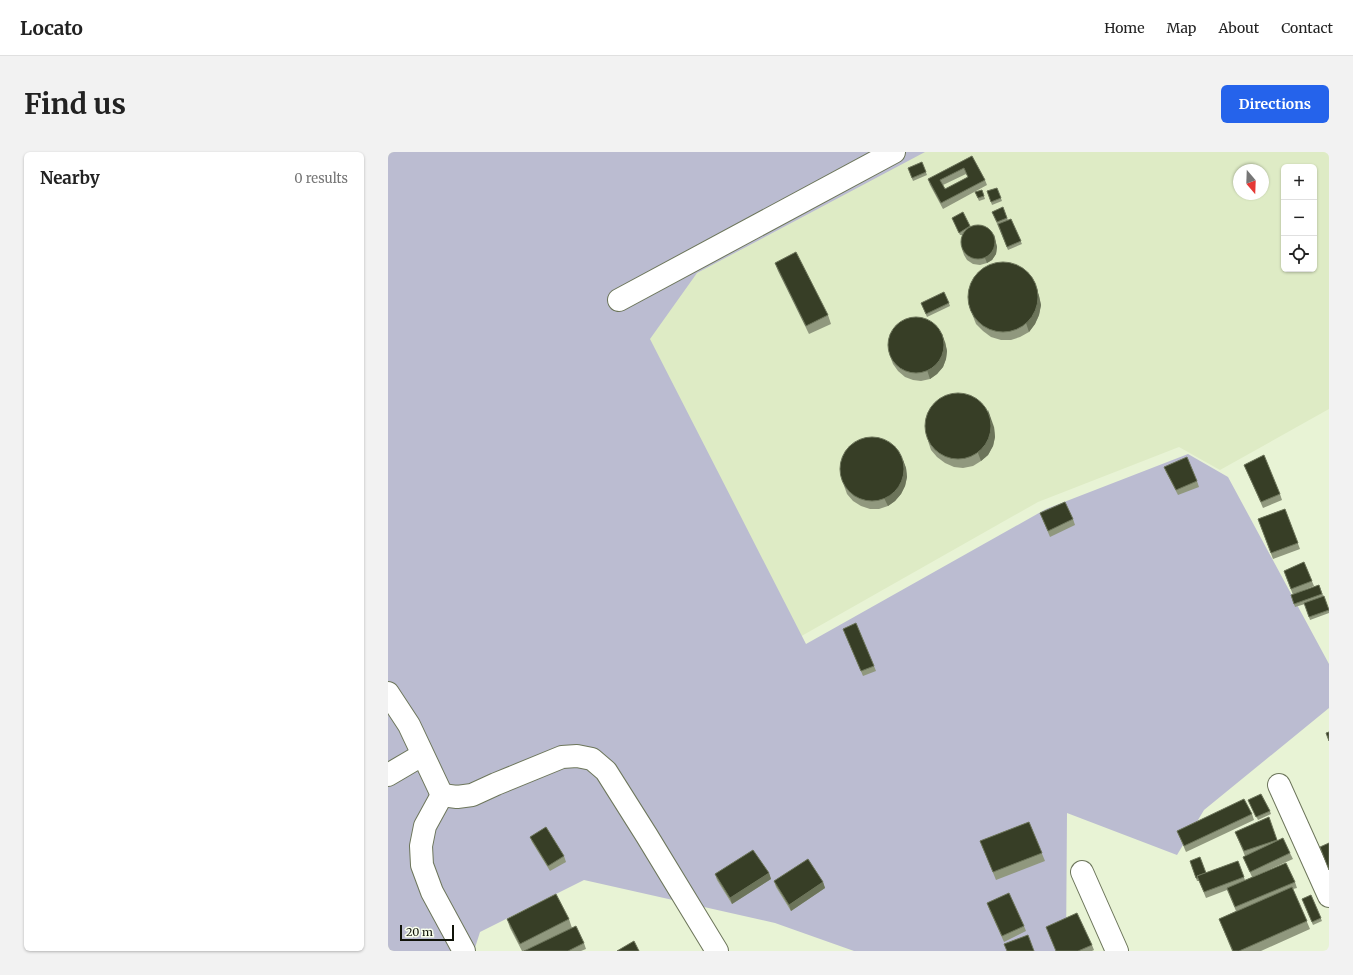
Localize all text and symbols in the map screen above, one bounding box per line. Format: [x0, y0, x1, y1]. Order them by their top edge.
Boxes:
text: Locato [20, 16, 83, 40]
text: Home [1104, 19, 1145, 37]
text: Map [1167, 19, 1196, 37]
text: About [1218, 19, 1259, 37]
text: Contact [1281, 19, 1333, 37]
button: Directions [1221, 85, 1329, 123]
text: Find us [24, 86, 126, 122]
north arrow [1233, 164, 1269, 200]
map controls [1281, 164, 1317, 272]
button: + [1281, 164, 1317, 200]
text: Nearby [40, 167, 100, 189]
text: 0 results [294, 170, 348, 187]
button: − [1281, 200, 1317, 236]
button: locate [1281, 236, 1317, 272]
scale bar [400, 923, 454, 942]
text: 20 m [406, 925, 433, 939]

